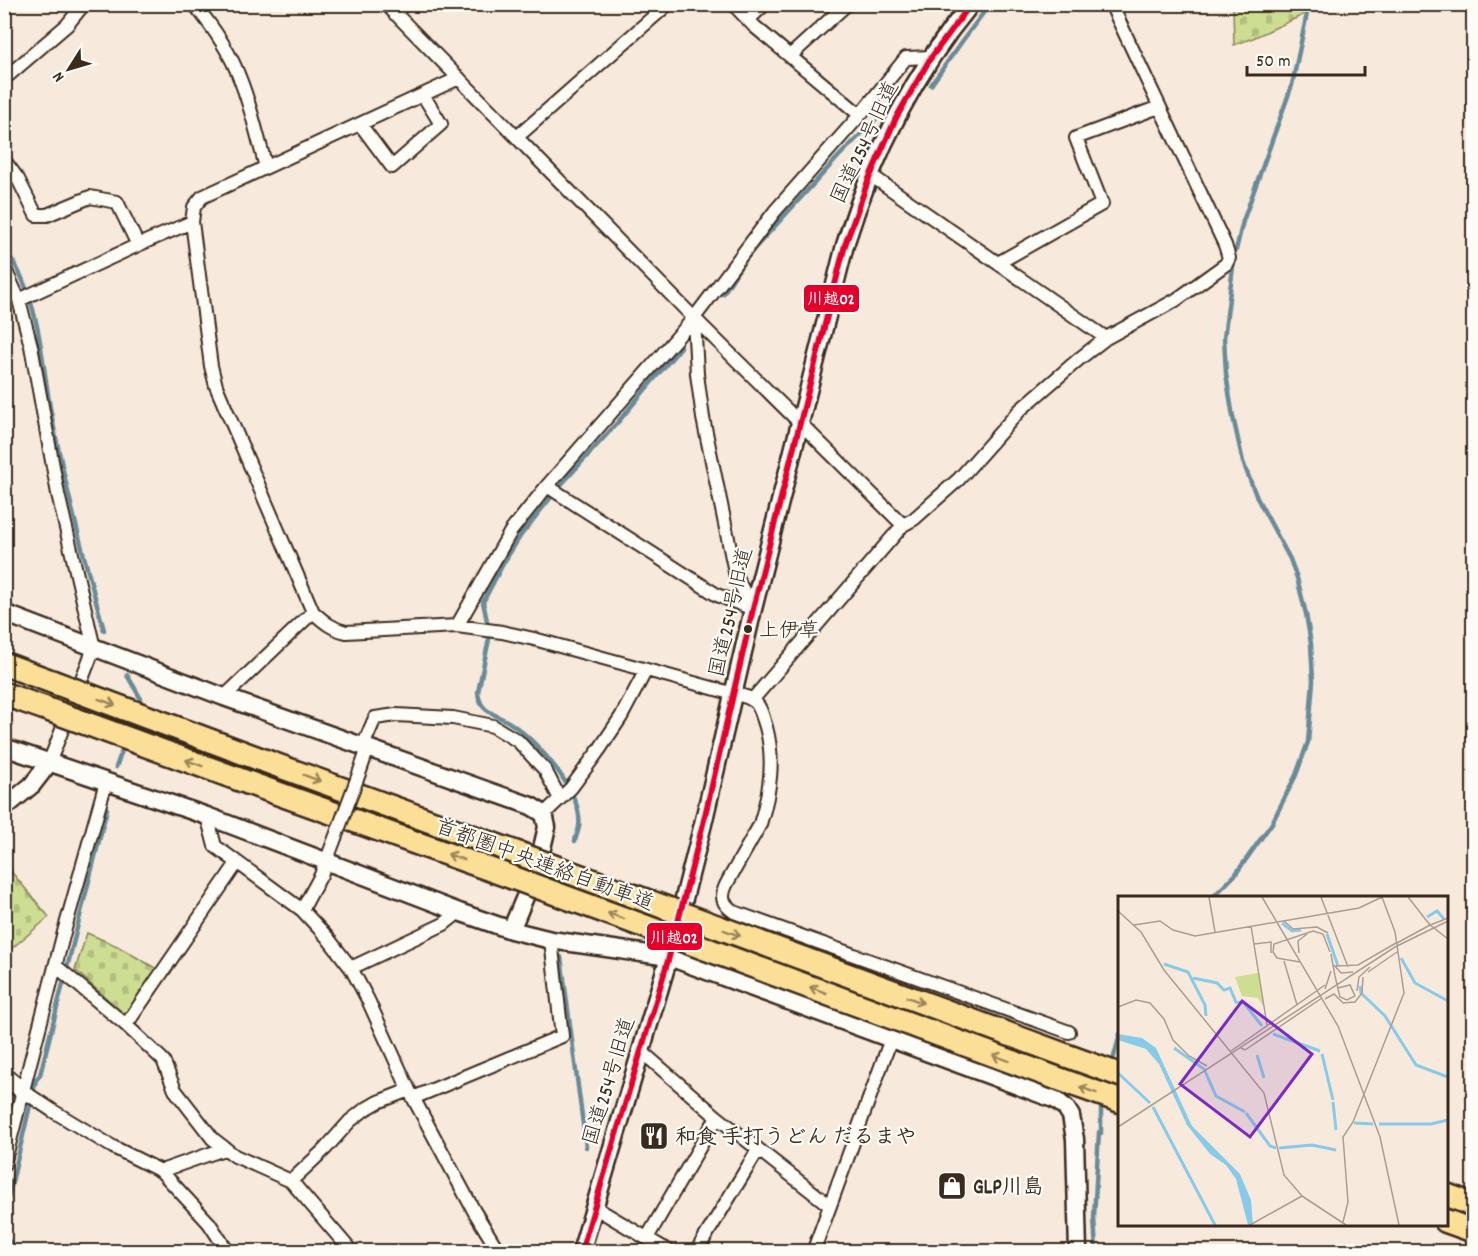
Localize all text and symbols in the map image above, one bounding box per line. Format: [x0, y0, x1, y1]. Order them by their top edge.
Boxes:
north arrow [39, 39, 99, 99]
scale bar [1247, 39, 1366, 77]
text: 50 m [1256, 50, 1291, 75]
text: N [47, 66, 71, 87]
street label: 国道254号旧道 [825, 77, 908, 210]
line badge: 川越02 [803, 284, 860, 313]
text: 川越02 [807, 289, 855, 312]
street label: 国道254号旧道 [703, 545, 762, 681]
place label: 上伊草 [759, 618, 819, 646]
marker: 上伊草 [742, 623, 754, 635]
one-way arrow [98, 698, 116, 709]
one-way arrow [185, 757, 204, 768]
one-way arrow [302, 774, 321, 785]
street label: 首都圏中央連絡自動車道 [430, 813, 658, 920]
one-way arrow [447, 851, 466, 862]
inset map [1118, 896, 1448, 1226]
one-way arrow [607, 909, 625, 920]
line badge: 川越02 [646, 922, 703, 951]
text: 川越02 [650, 928, 698, 951]
one-way arrow [722, 928, 741, 939]
one-way arrow [809, 984, 828, 995]
one-way arrow [905, 995, 924, 1006]
street label: 国道254号旧道 [577, 1014, 645, 1150]
one-way arrow [992, 1052, 1011, 1063]
one-way arrow [1079, 1083, 1098, 1094]
restaurant icon: 和食 手打うどん だるまや [638, 1120, 670, 1152]
place label: 和食 手打うどん だるまや [675, 1124, 916, 1154]
shop icon: GLP川島 [936, 1170, 968, 1202]
place label: GLP川島 [973, 1174, 1044, 1204]

